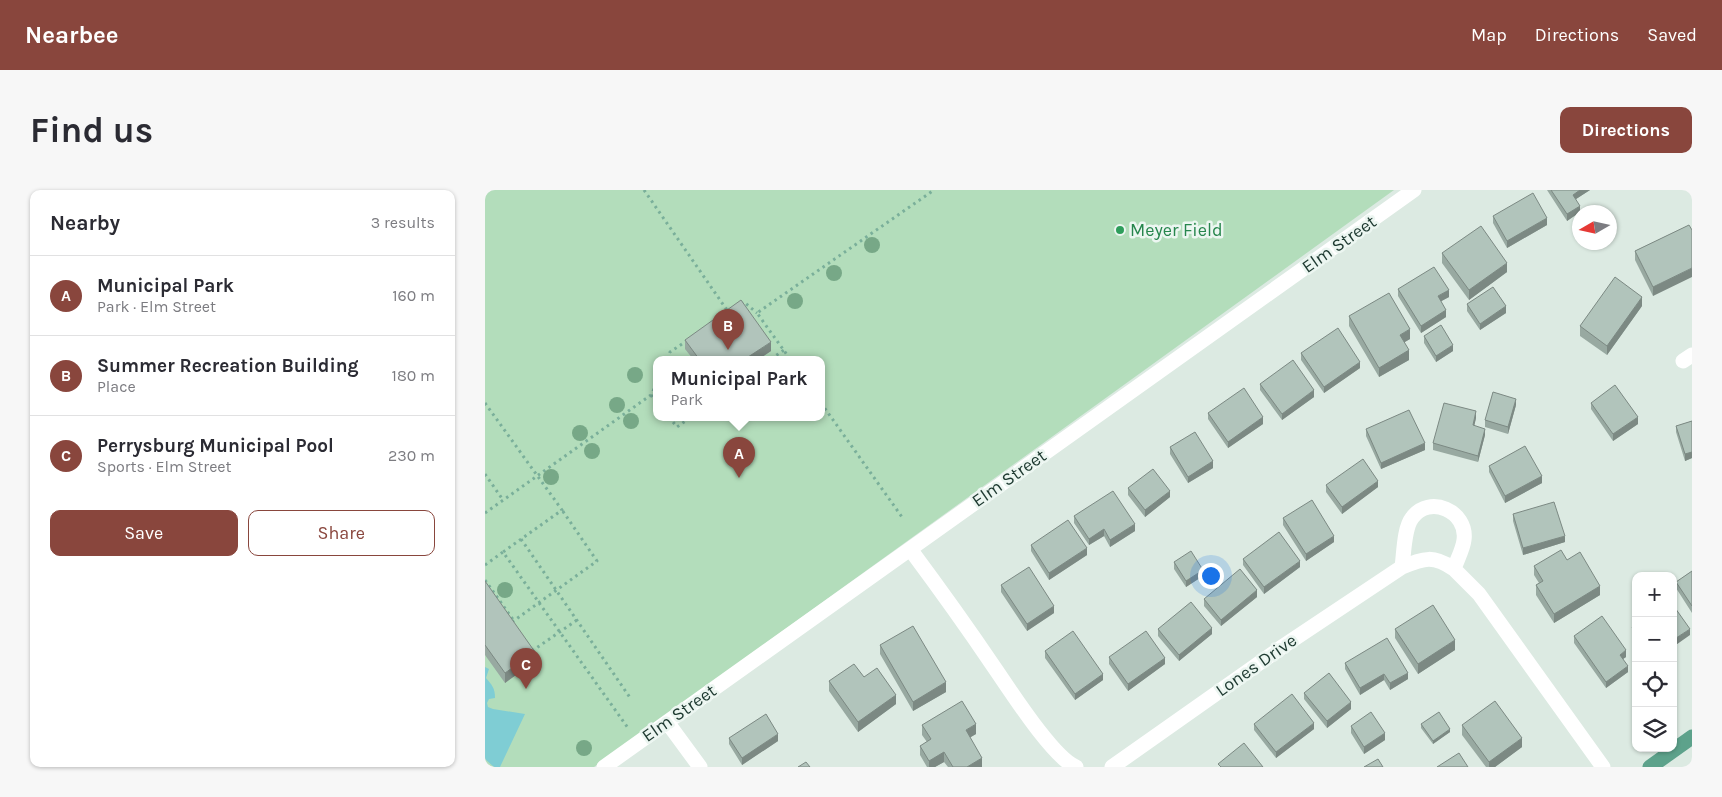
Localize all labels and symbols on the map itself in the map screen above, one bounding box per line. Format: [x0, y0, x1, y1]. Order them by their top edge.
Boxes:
north arrow [1572, 205, 1617, 250]
street label: Elm Street [1298, 210, 1381, 278]
place label: Meyer Field [1130, 219, 1223, 241]
marker: Meyer Field [1114, 224, 1126, 236]
pin: B [712, 309, 744, 350]
pin: A [723, 437, 755, 478]
street label: Elm Street [968, 444, 1051, 512]
your location [1198, 563, 1224, 589]
street label: Lones Drive [1211, 629, 1301, 701]
pin: C [510, 648, 542, 689]
street label: Elm Street [638, 679, 721, 747]

